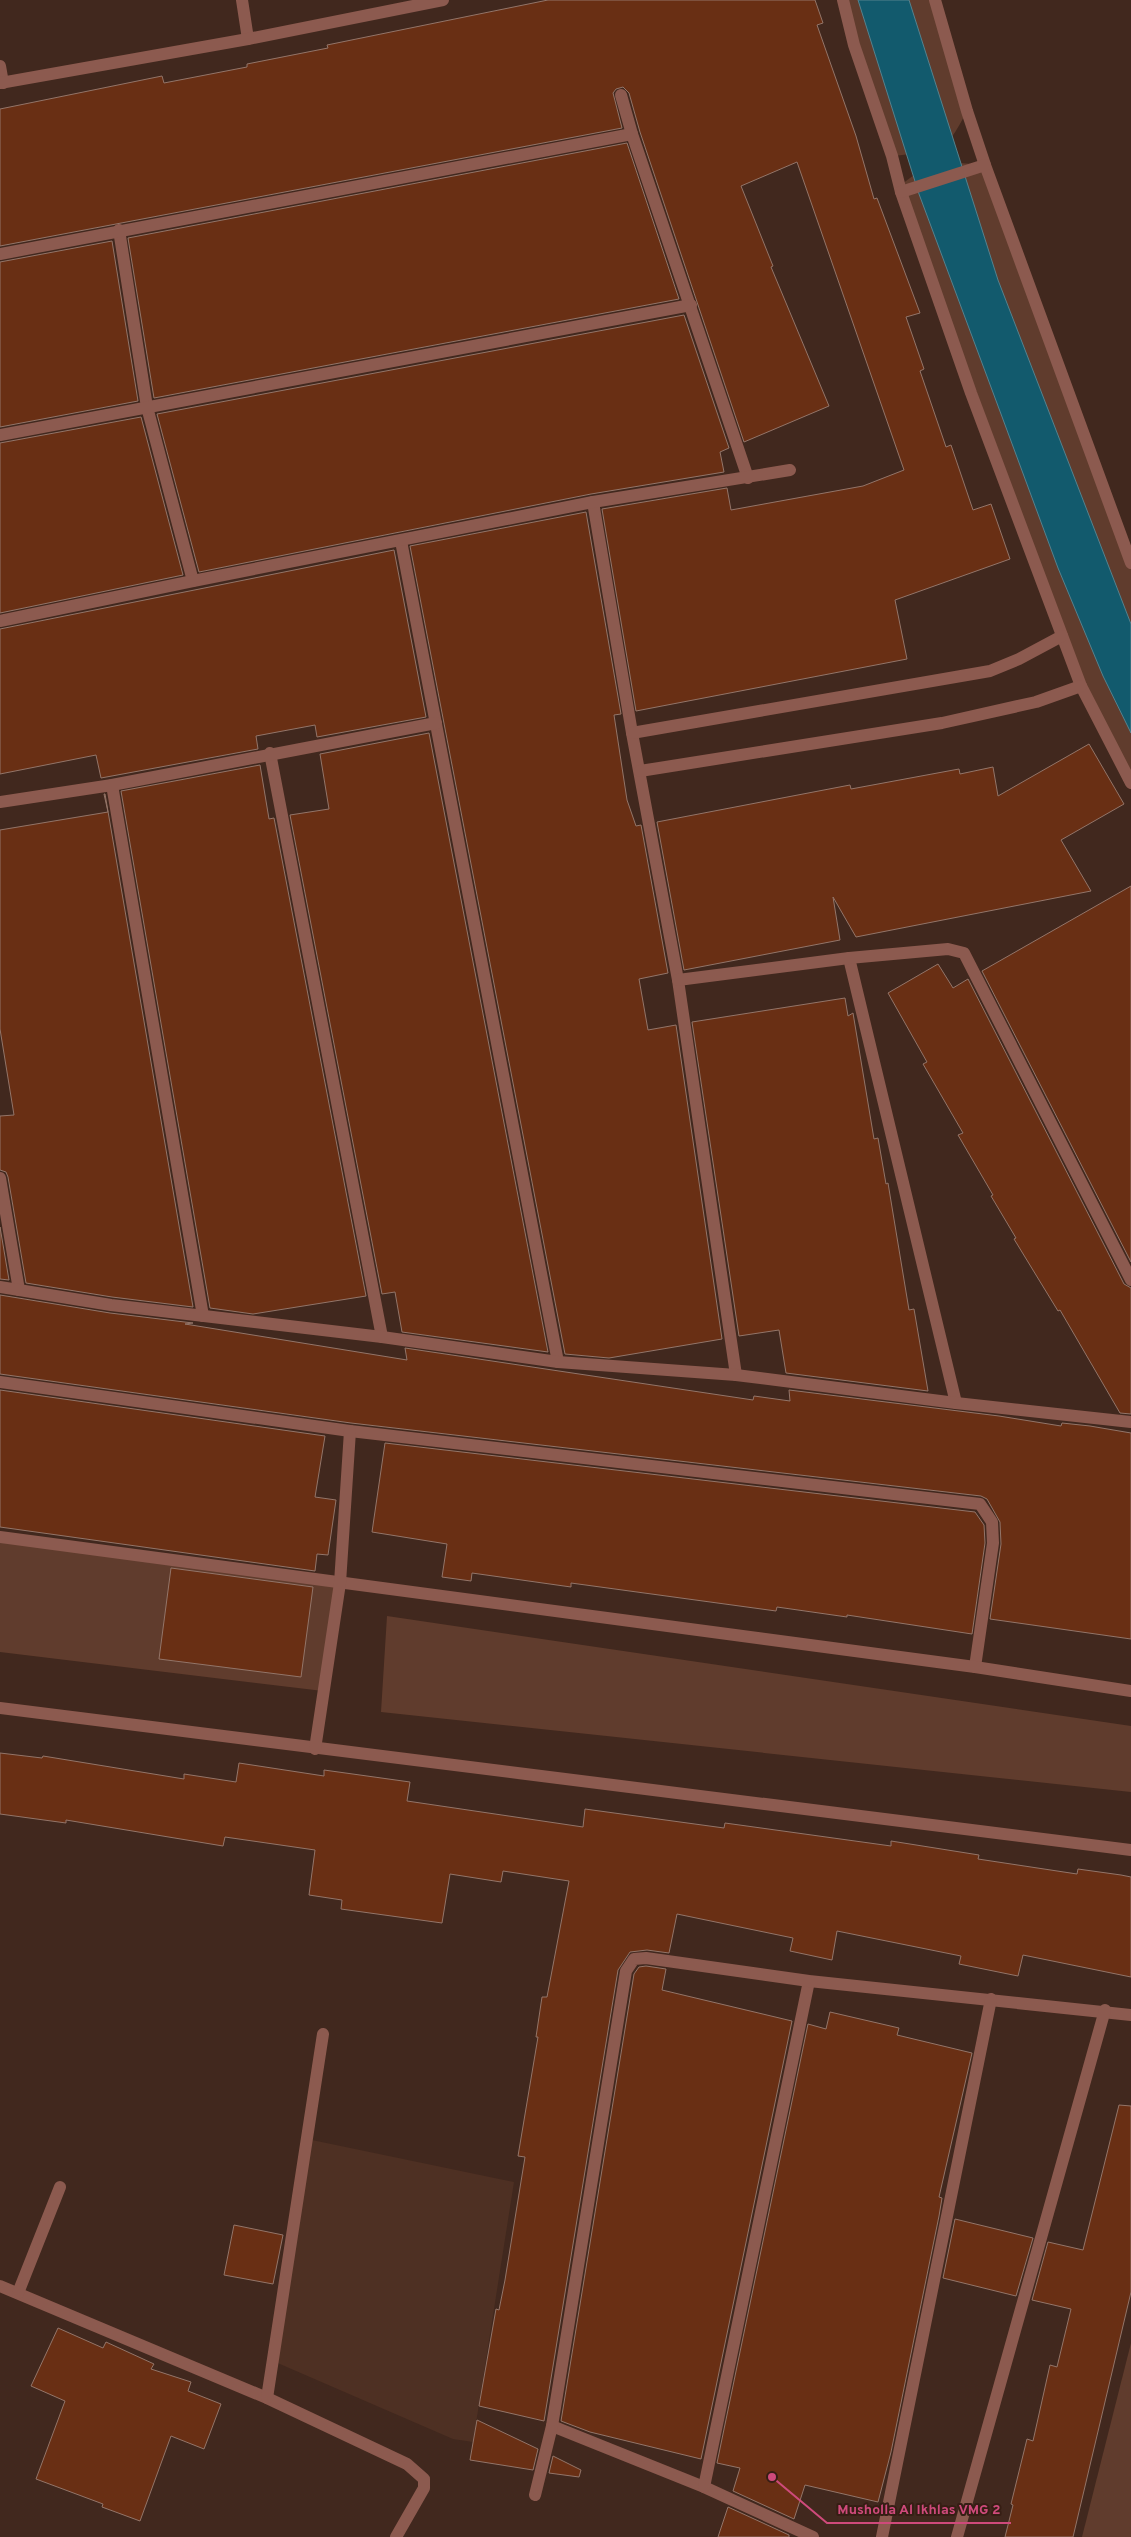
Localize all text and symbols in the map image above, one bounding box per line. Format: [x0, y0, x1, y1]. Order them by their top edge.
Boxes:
callout: Musholla Al Ikhlas VMG 2 [827, 2494, 1011, 2523]
text: Musholla Al Ikhlas VMG 2 [837, 2502, 1001, 2519]

